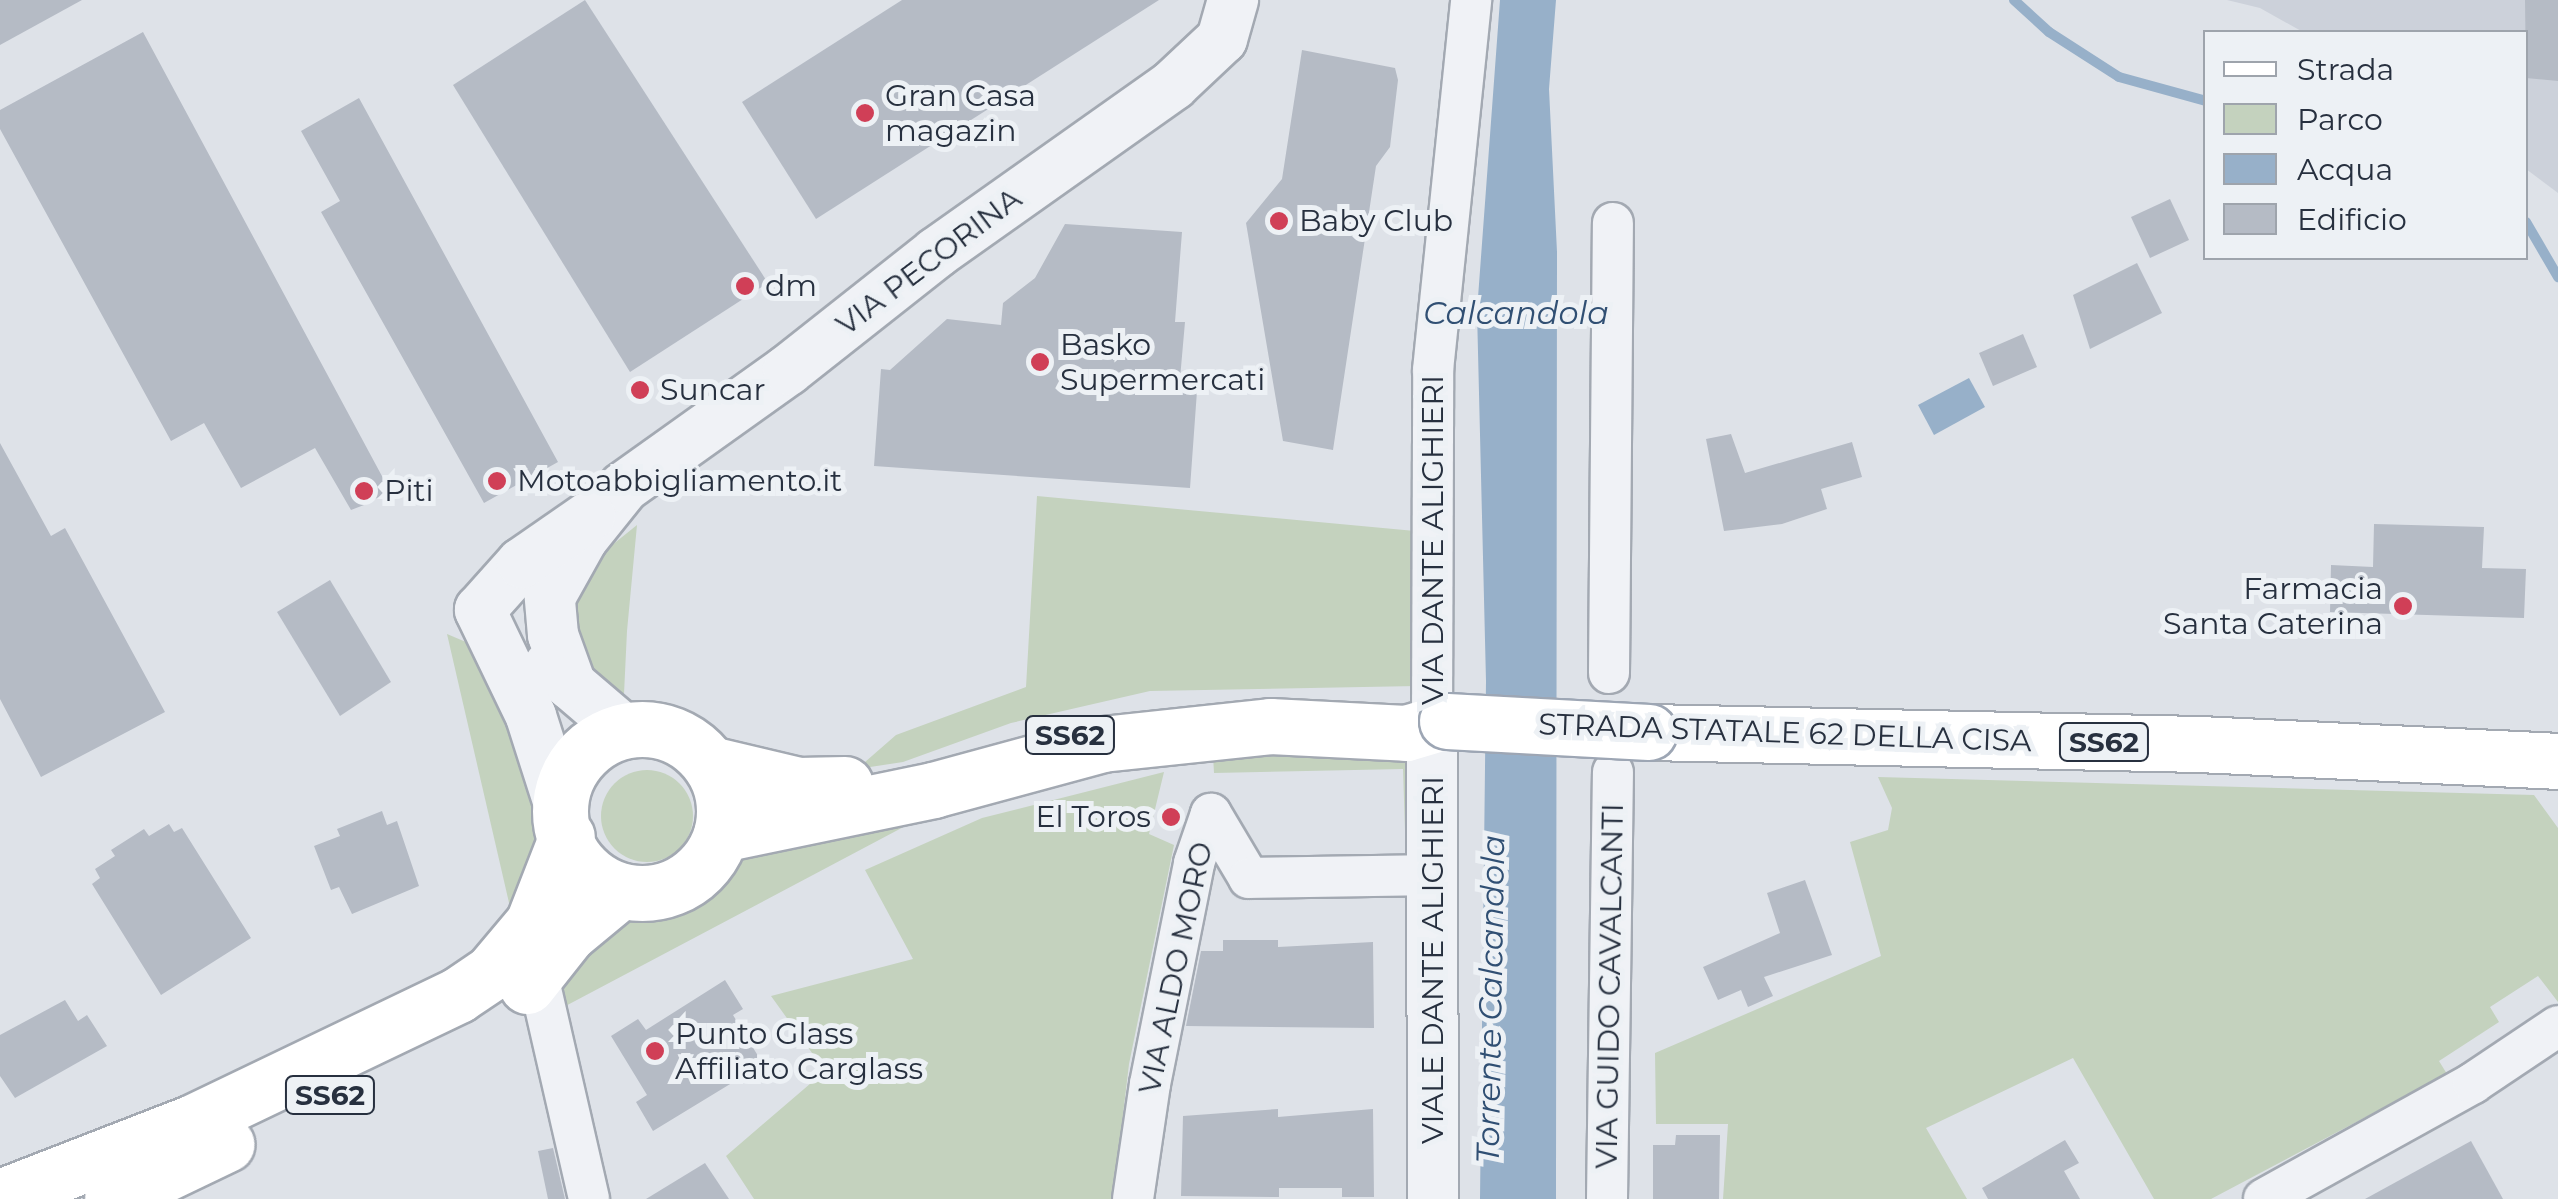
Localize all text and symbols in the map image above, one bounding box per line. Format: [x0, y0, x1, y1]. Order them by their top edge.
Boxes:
legend [2203, 30, 2528, 260]
text: Strada [2297, 51, 2394, 88]
place label: Gran Casa magazin [885, 78, 1036, 148]
text: Parco [2297, 101, 2383, 138]
marker: Gran Casa magazin [854, 102, 876, 124]
text: Acqua [2297, 151, 2393, 188]
street label: VIA PECORINA [829, 181, 1029, 343]
text: Edificio [2297, 201, 2407, 238]
place label: Baby Club [1299, 203, 1453, 239]
marker: Baby Club [1268, 210, 1290, 232]
place label: dm [765, 268, 817, 304]
marker: dm [734, 275, 756, 297]
water label: Calcandola [1423, 294, 1609, 332]
place label: Basko Supermercati [1060, 327, 1265, 398]
marker: Basko Supermercati [1029, 351, 1051, 373]
place label: Suncar [660, 372, 766, 408]
street label: VIA DANTE ALIGHIERI [1415, 375, 1451, 705]
marker: Suncar [629, 379, 651, 401]
place label: Motoabbigliamento.it [517, 463, 842, 499]
marker: Motoabbigliamento.it [486, 470, 508, 492]
place label: Piti [384, 473, 434, 509]
marker: Piti [353, 480, 375, 502]
place label: Farmacia Santa Caterina [2163, 571, 2383, 642]
marker: Farmacia Santa Caterina [2392, 595, 2414, 617]
street label: STRADA STATALE 62 DELLA CISA [1538, 706, 2032, 760]
road number: SS62 [1022, 712, 1118, 758]
road number: SS62 [2056, 719, 2152, 765]
street label: VIALE DANTE ALIGHIERI [1415, 776, 1451, 1144]
place label: El Toros [1036, 799, 1151, 835]
street label: VIA GUIDO CAVALCANTI [1589, 803, 1631, 1169]
marker: El Toros [1160, 806, 1182, 828]
water label: Torrente Calcandola [1469, 834, 1513, 1164]
street label: VIA ALDO MORO [1132, 839, 1220, 1097]
place label: Punto Glass Affiliato Carglass [675, 1016, 923, 1086]
marker: Punto Glass Affiliato Carglass [644, 1040, 666, 1062]
road number: SS62 [282, 1072, 378, 1118]

